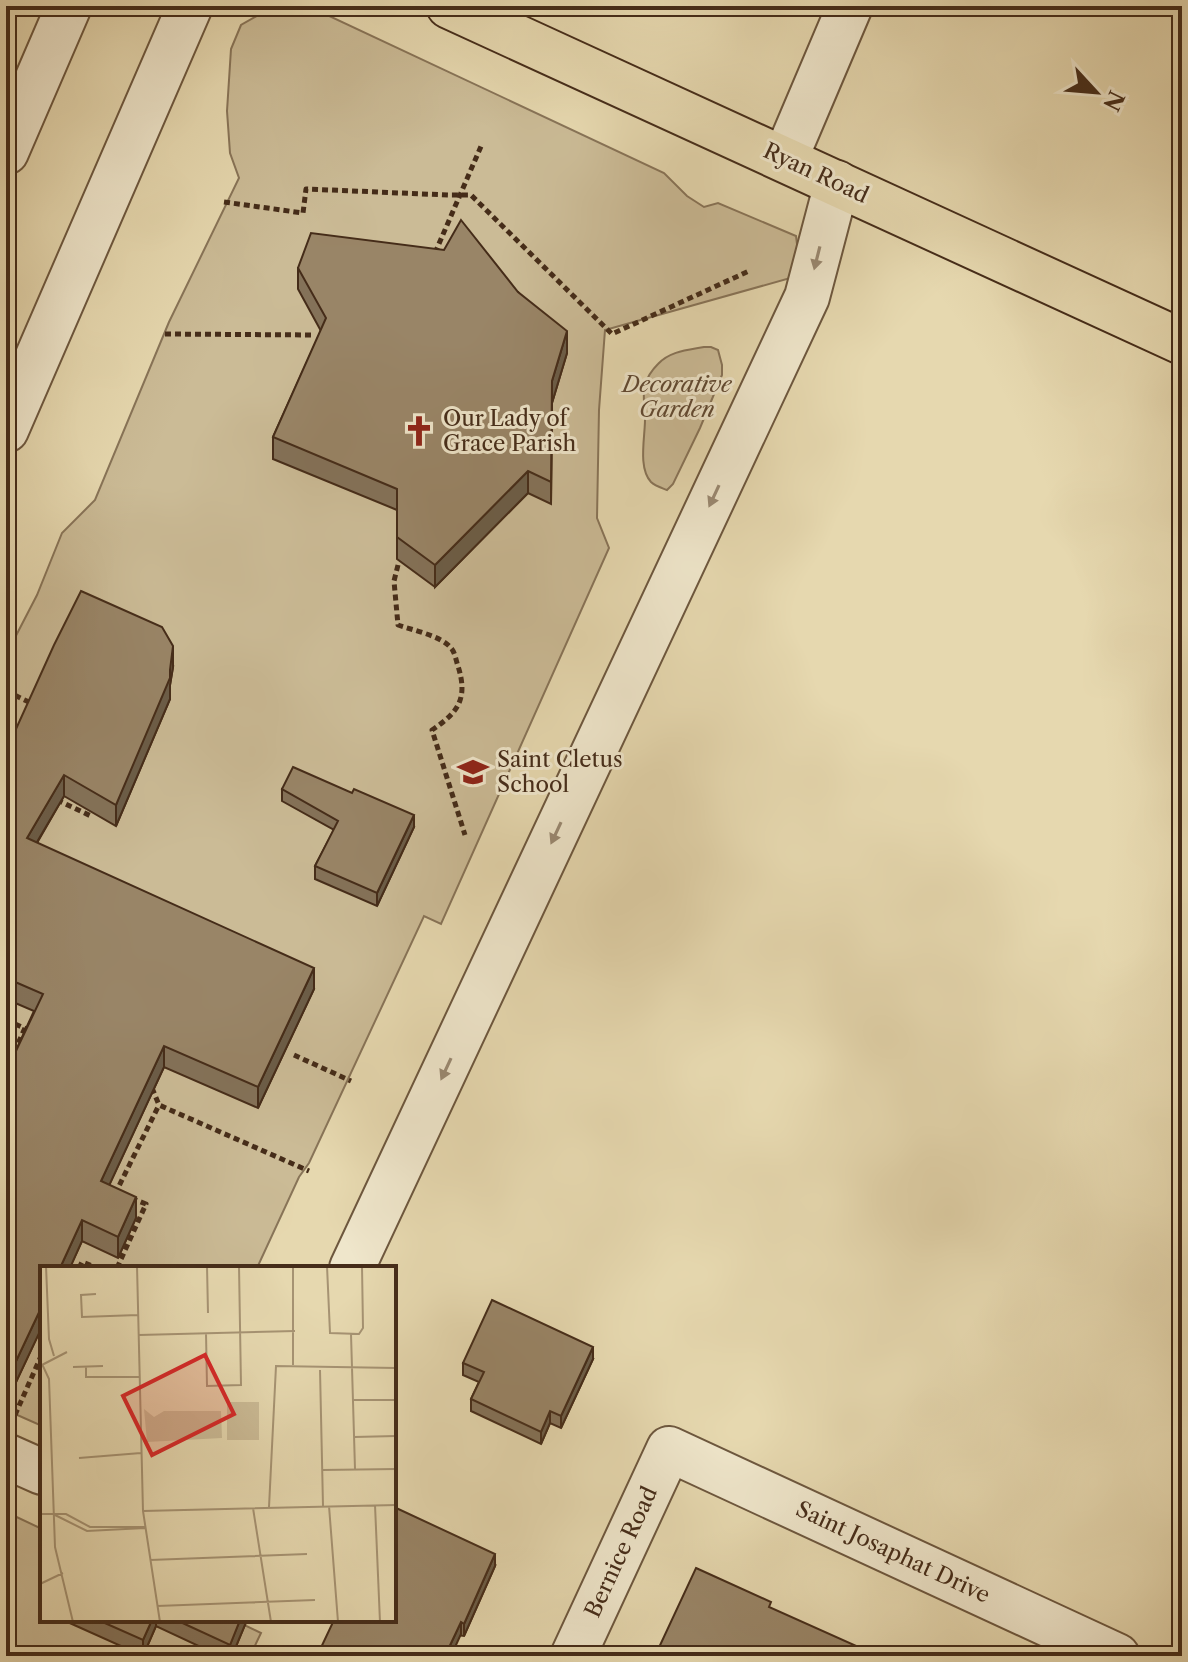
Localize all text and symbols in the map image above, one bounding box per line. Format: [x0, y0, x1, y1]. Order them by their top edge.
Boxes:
north arrow [1056, 52, 1136, 132]
text: N [1097, 86, 1130, 115]
street label: Ryan Road [759, 137, 873, 209]
one-way arrow [811, 246, 823, 271]
park label: Decorative Garden [620, 371, 733, 423]
place label: Our Lady of Grace Parish [443, 405, 577, 457]
church icon: Our Lady of Grace Parish [402, 414, 436, 448]
one-way arrow [707, 485, 721, 508]
place label: Saint Cletus School [497, 746, 623, 798]
school or university icon: Saint Cletus School [456, 755, 490, 789]
one-way arrow [549, 822, 563, 845]
one-way arrow [439, 1057, 453, 1080]
inset map [40, 1266, 396, 1622]
street label: Bernice Road [579, 1482, 663, 1622]
street label: Saint Josaphat Drive [792, 1495, 994, 1609]

